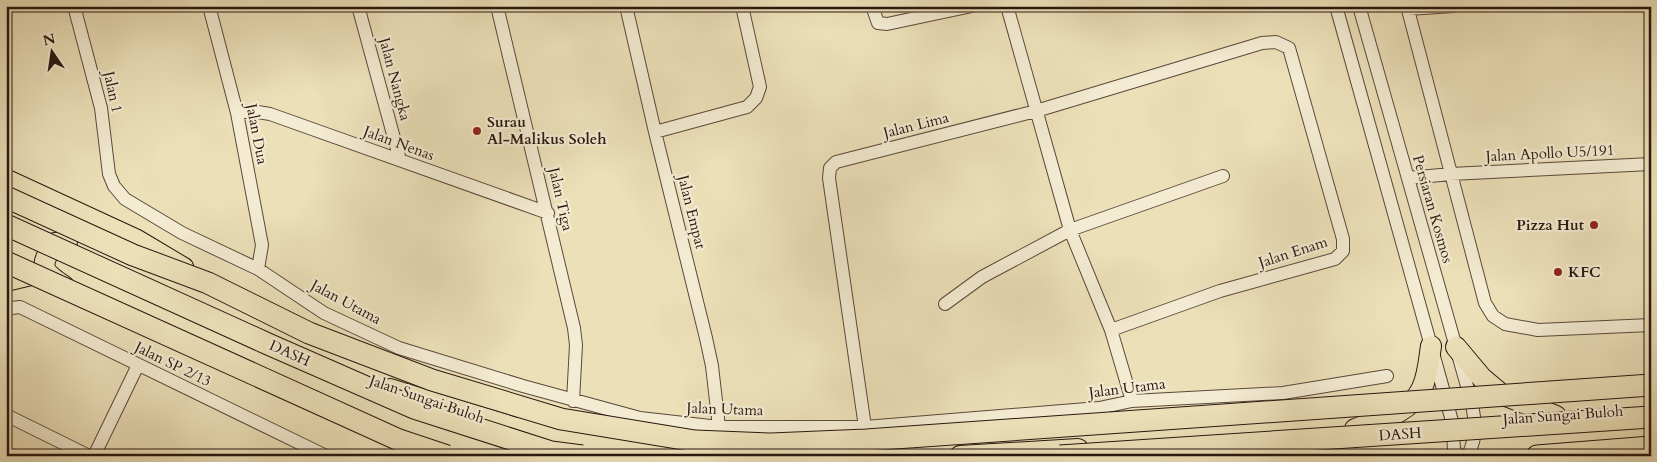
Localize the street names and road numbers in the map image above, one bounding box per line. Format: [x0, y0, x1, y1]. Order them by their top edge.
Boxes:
street label: Jalan Nangka [374, 33, 416, 123]
street label: Jalan 1 [98, 67, 127, 115]
street label: Jalan Dua [241, 100, 273, 167]
street label: Jalan Lima [879, 107, 951, 143]
street label: Jalan Nenas [359, 120, 437, 165]
street label: Jalan Apollo U5/191 [1483, 140, 1615, 166]
street label: Persiaran Kosmos [1408, 153, 1458, 265]
street label: Jalan Tiga [544, 163, 578, 233]
street label: Jalan Empat [673, 171, 711, 251]
street label: Jalan Enam [1254, 231, 1330, 273]
street label: Jalan Utama [306, 274, 385, 329]
street label: DASH [266, 335, 314, 371]
street label: Jalan SP 2/13 [130, 336, 215, 391]
street label: Jalan Sungai Buloh [365, 369, 488, 428]
street label: Jalan Utama [1086, 373, 1167, 403]
street label: Jalan Utama [684, 398, 764, 420]
street label: Jalan Sungai Buloh [1500, 401, 1625, 429]
street label: DASH [1378, 422, 1423, 445]

